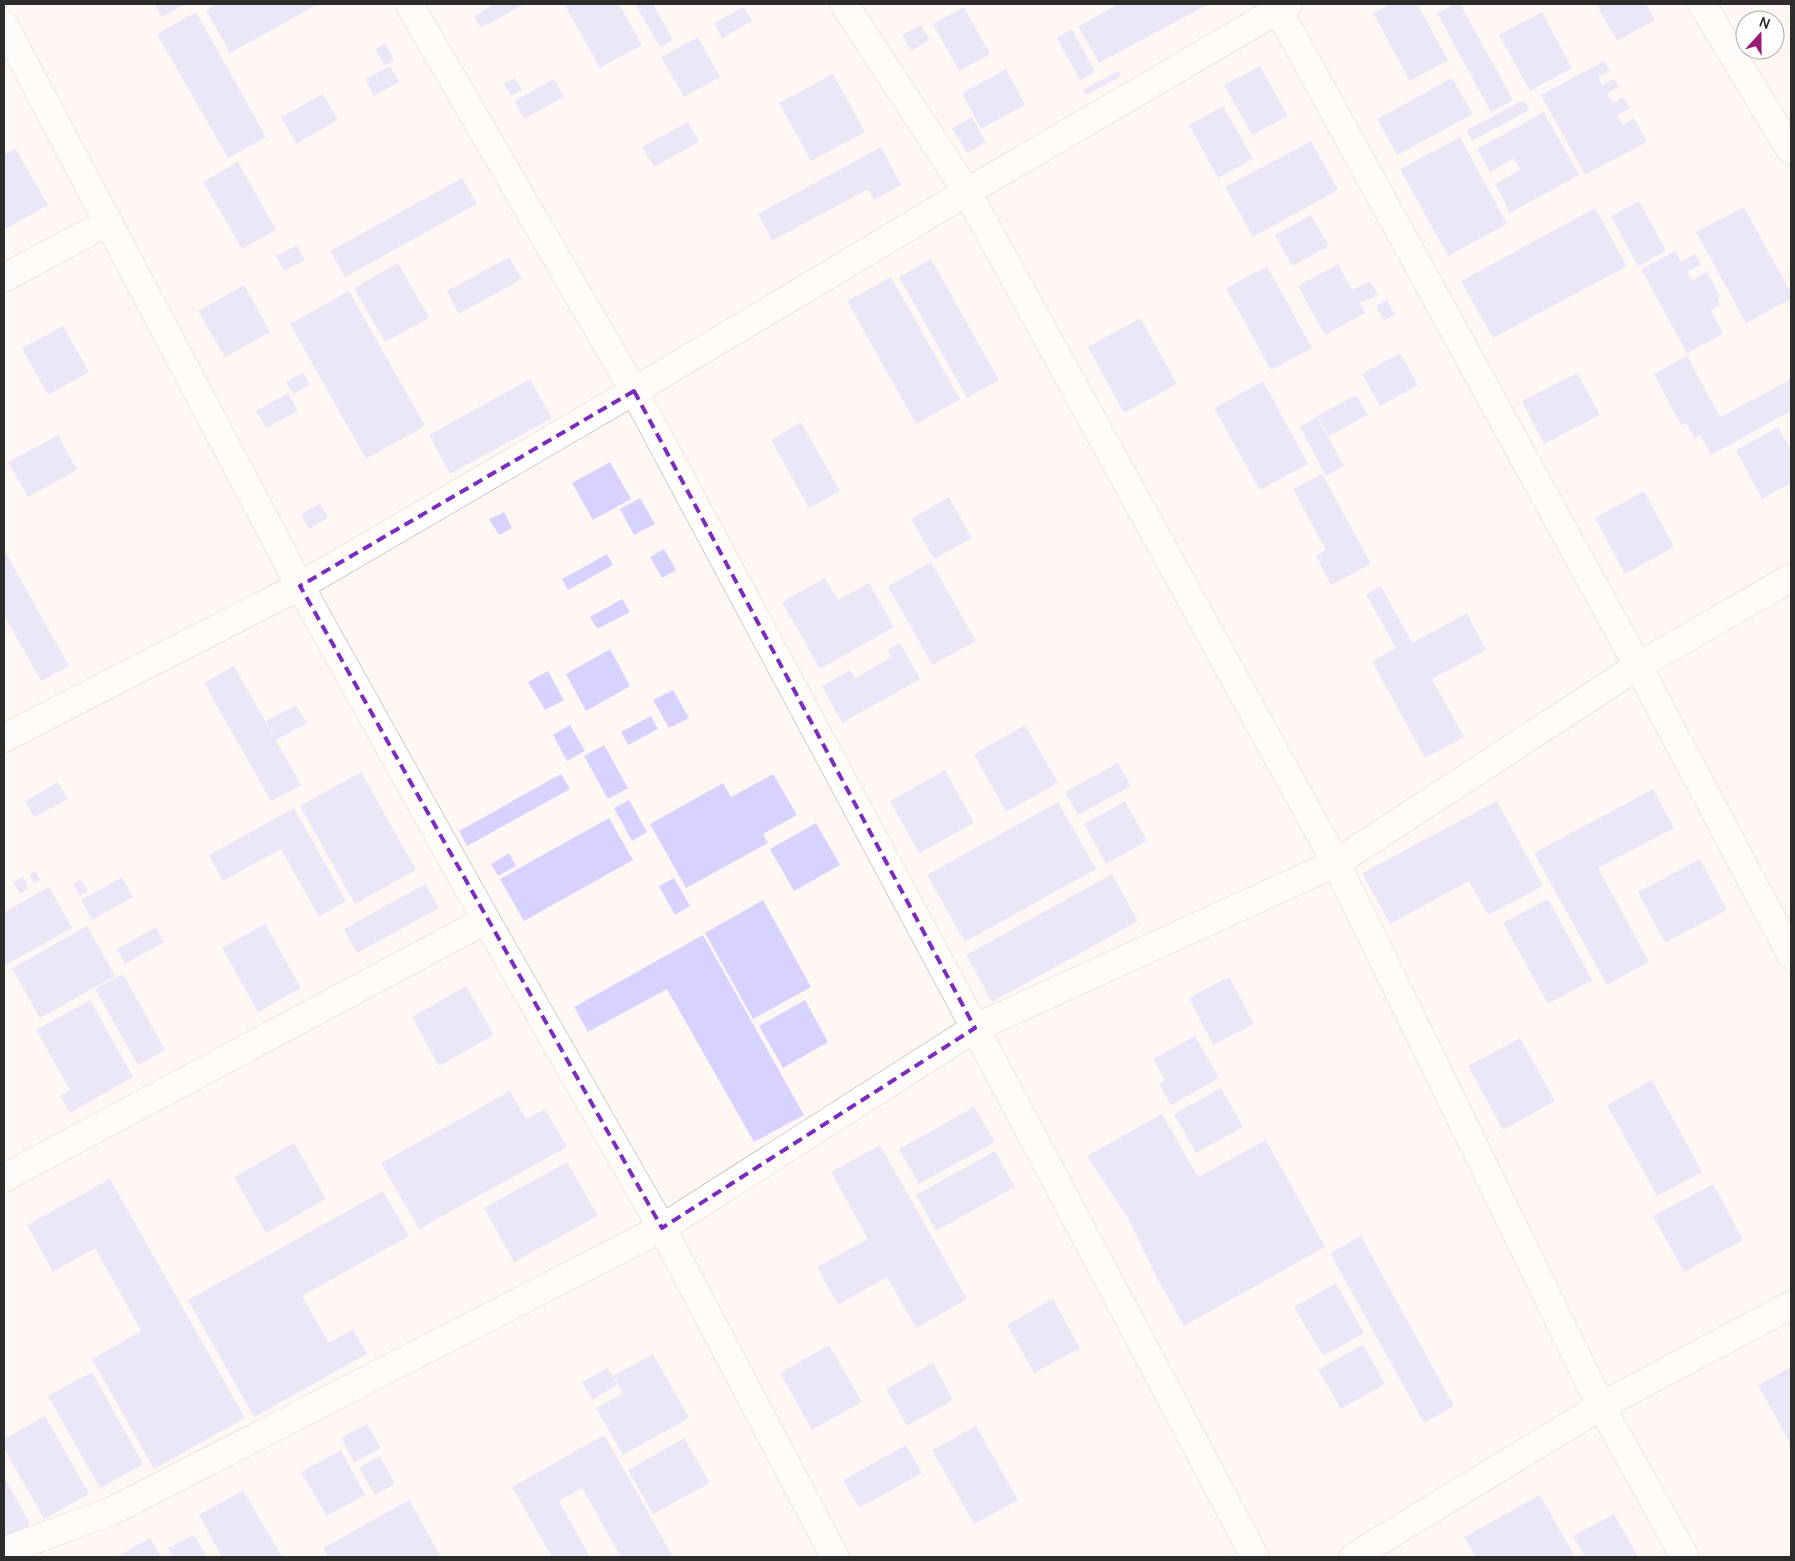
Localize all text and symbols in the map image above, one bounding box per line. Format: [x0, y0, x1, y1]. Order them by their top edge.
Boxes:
north arrow [1735, 10, 1785, 60]
text: N [1757, 12, 1773, 33]

